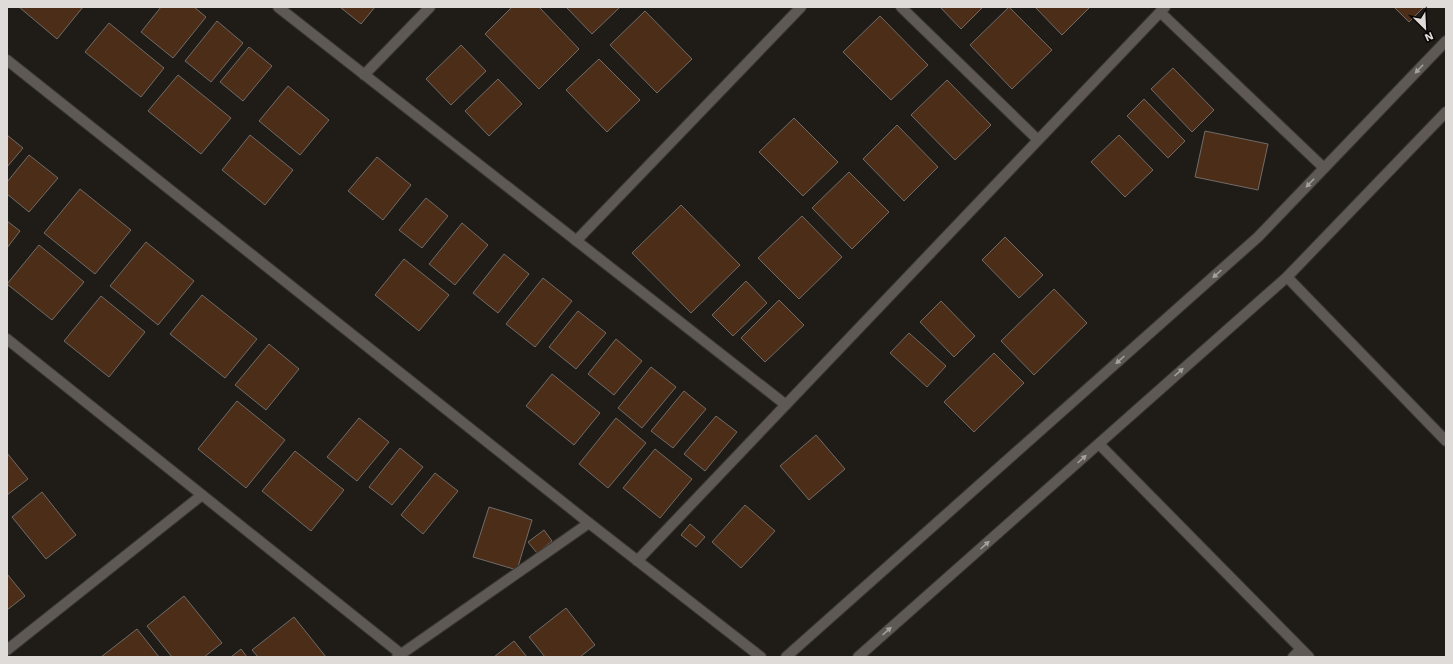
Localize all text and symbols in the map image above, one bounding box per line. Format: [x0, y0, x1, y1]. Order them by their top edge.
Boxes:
north arrow [1405, 8, 1445, 48]
text: N [1422, 29, 1435, 44]
one-way arrow [1414, 64, 1424, 74]
one-way arrow [1305, 178, 1315, 188]
one-way arrow [1212, 269, 1222, 279]
one-way arrow [1114, 356, 1125, 365]
one-way arrow [1174, 368, 1185, 377]
one-way arrow [1077, 454, 1087, 463]
one-way arrow [980, 540, 990, 550]
one-way arrow [883, 627, 892, 636]

